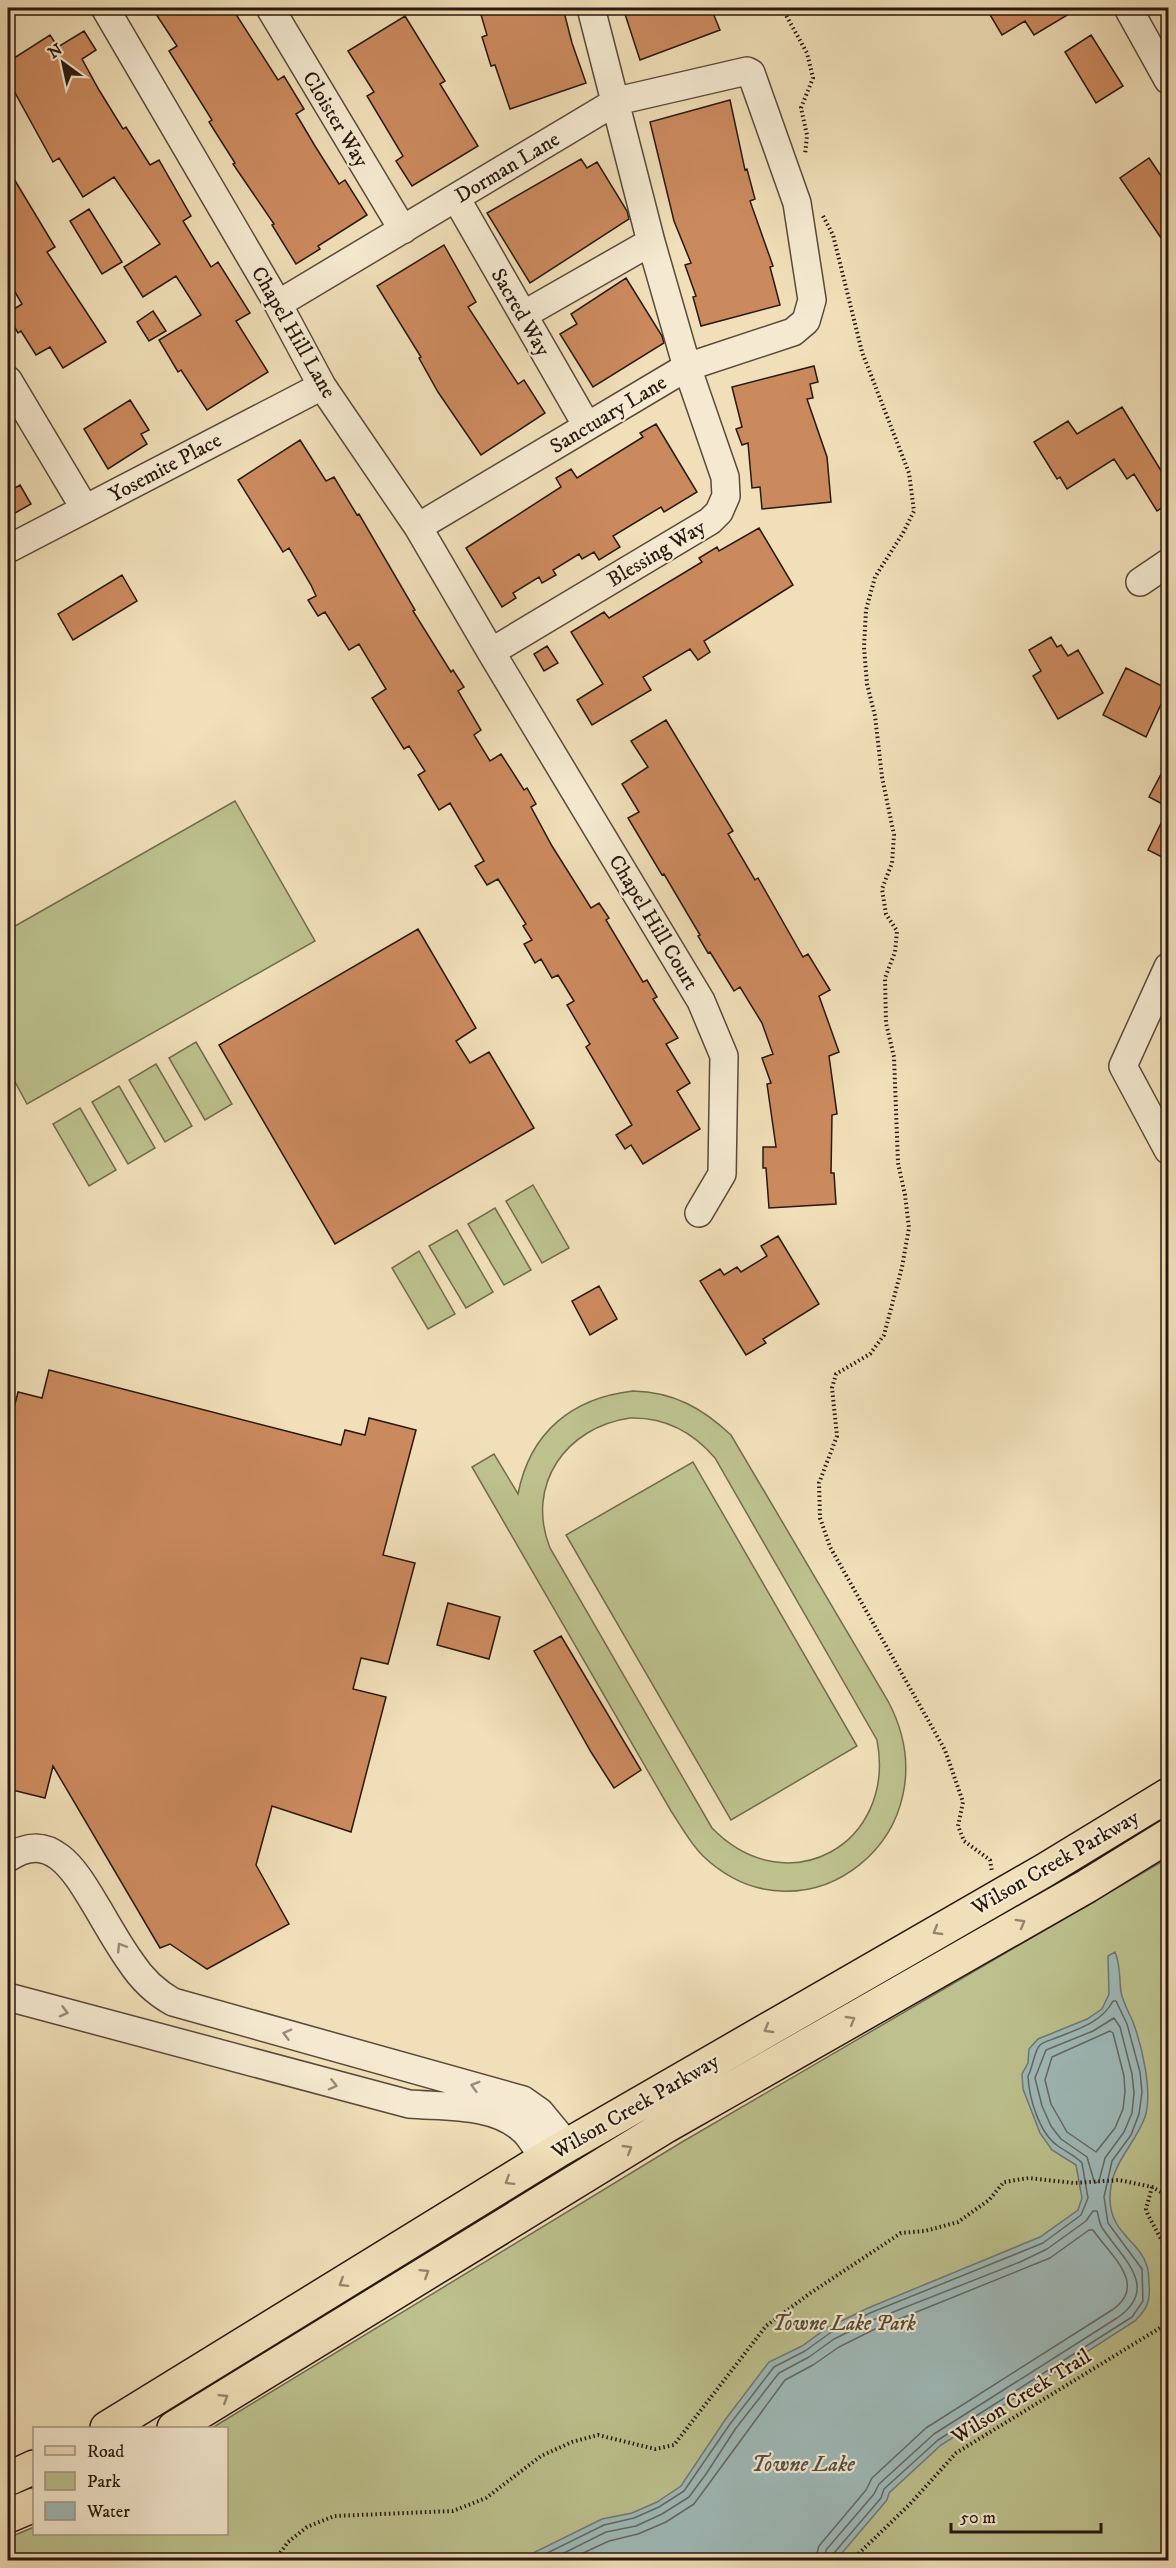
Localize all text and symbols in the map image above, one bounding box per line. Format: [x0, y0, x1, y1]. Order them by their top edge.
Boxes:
north arrow [33, 33, 93, 93]
text: N [44, 39, 66, 63]
street label: Cloister Way [296, 67, 374, 173]
street label: Dorman Lane [450, 126, 565, 209]
street label: Chapel Hill Lane [245, 262, 341, 403]
street label: Sacred Way [485, 264, 556, 362]
street label: Sanctuary Lane [545, 370, 672, 460]
street label: Yosemite Place [105, 427, 227, 508]
street label: Blessing Way [603, 514, 711, 593]
street label: Chapel Hill Court [603, 850, 704, 995]
street label: Wilson Creek Parkway [966, 1804, 1145, 1922]
one-way arrow [1015, 1919, 1025, 1930]
one-way arrow [933, 1924, 943, 1935]
one-way arrow [117, 1943, 129, 1953]
one-way arrow [59, 2005, 69, 2018]
one-way arrow [845, 2016, 856, 2027]
one-way arrow [764, 2021, 774, 2033]
one-way arrow [283, 2029, 293, 2041]
street label: Wilson Creek Parkway [546, 2048, 725, 2166]
one-way arrow [328, 2078, 338, 2090]
one-way arrow [470, 2081, 481, 2093]
one-way arrow [622, 2144, 632, 2156]
one-way arrow [505, 2173, 515, 2185]
one-way arrow [419, 2268, 429, 2280]
one-way arrow [339, 2276, 349, 2288]
park label: Towne Lake Park [772, 2311, 916, 2337]
street label: Wilson Creek Trail [946, 2343, 1097, 2451]
one-way arrow [218, 2393, 228, 2405]
legend [33, 2427, 228, 2535]
text: Road [87, 2441, 124, 2463]
water label: Towne Lake [751, 2451, 855, 2478]
text: Park [87, 2471, 121, 2493]
scale bar [951, 2496, 1101, 2534]
text: Water [86, 2501, 130, 2523]
text: 50 m [960, 2507, 996, 2529]

